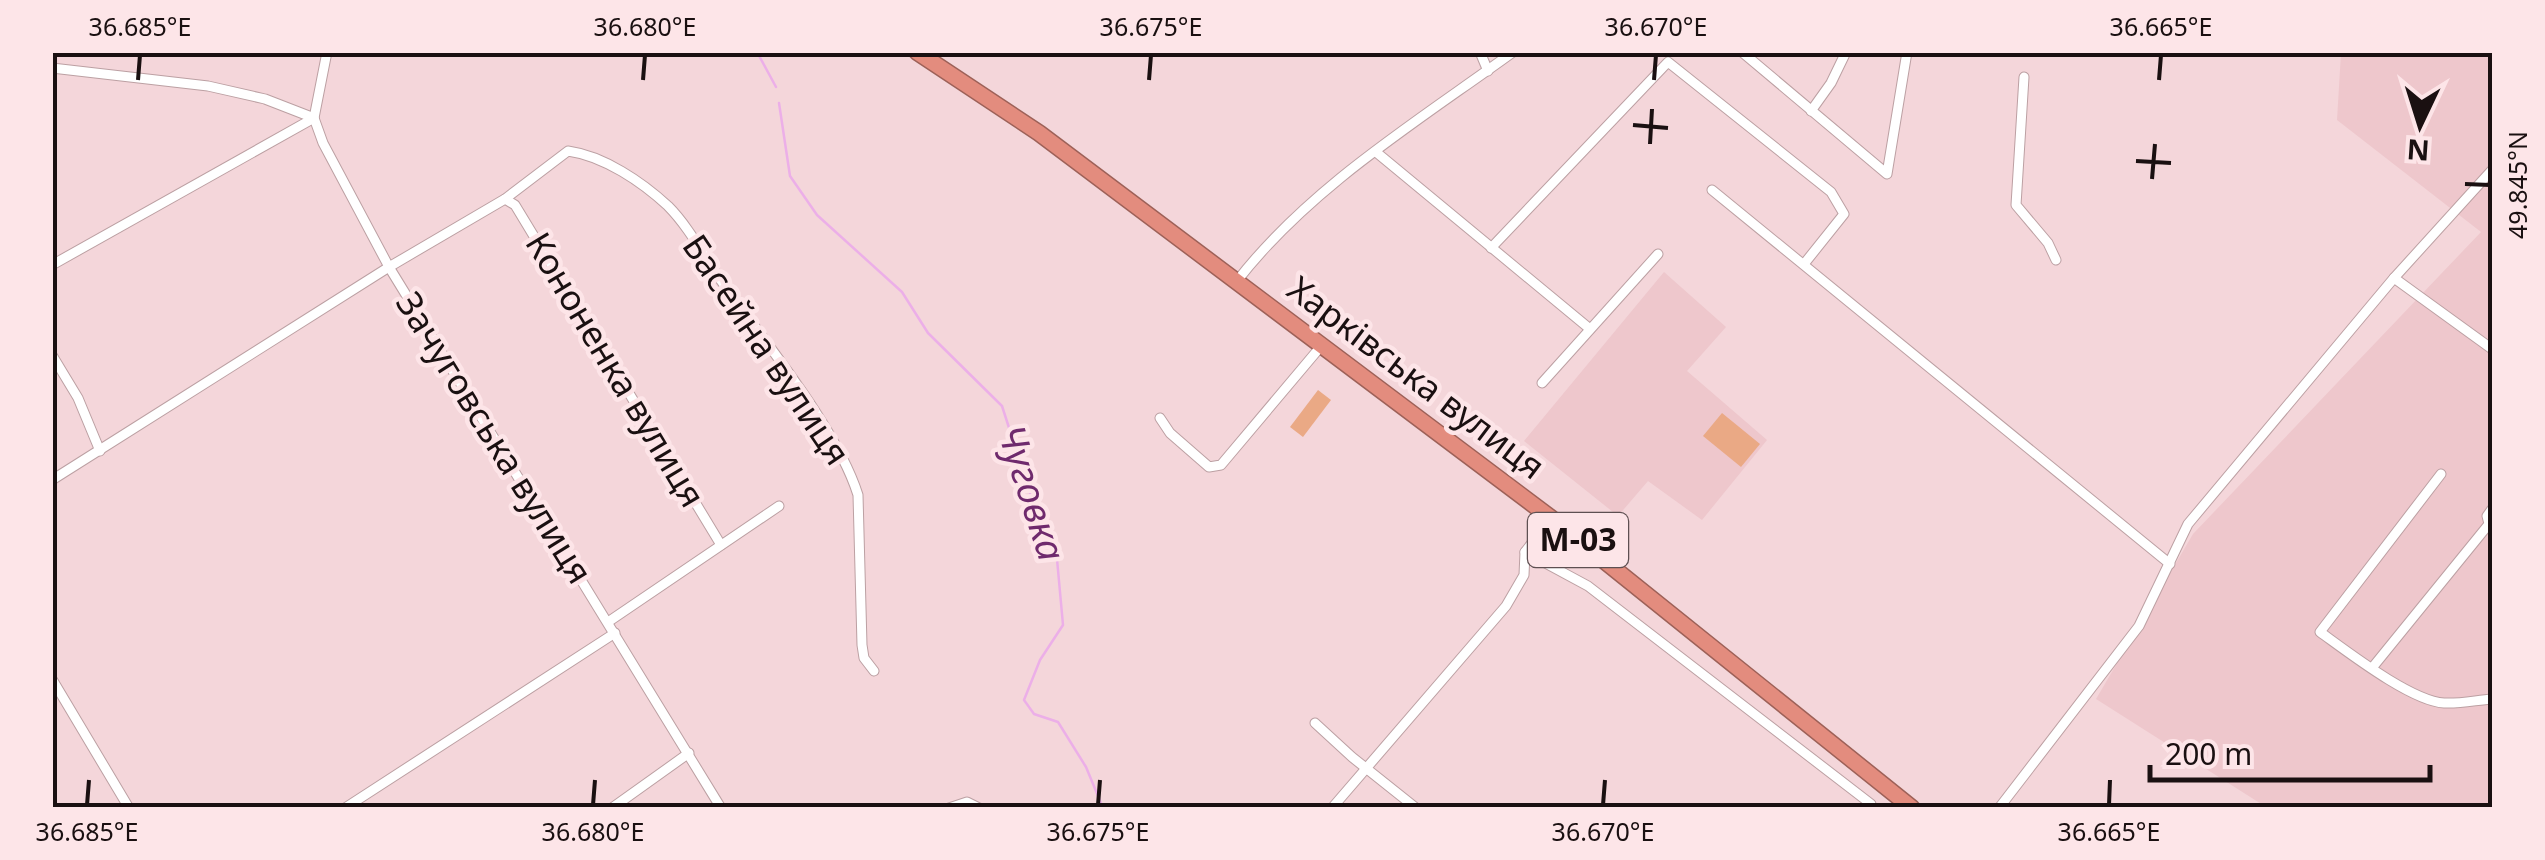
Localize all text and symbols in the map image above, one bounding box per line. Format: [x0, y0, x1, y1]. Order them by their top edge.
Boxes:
text: 36.685°E [89, 9, 191, 43]
text: 36.680°E [594, 9, 696, 43]
text: 36.675°E [1100, 9, 1202, 43]
text: 36.670°E [1605, 9, 1707, 43]
text: 36.665°E [2110, 9, 2212, 43]
north arrow [2370, 75, 2470, 175]
text: N [2406, 131, 2431, 171]
text: 49.845°N [2500, 131, 2534, 239]
street label: Кононенка вулиця [516, 223, 717, 515]
street label: Басейна вулиця [673, 225, 862, 474]
street label: Харківська вулиця [1279, 265, 1555, 489]
street label: Зачуговська вулиця [386, 282, 604, 592]
water label: Чуговка [987, 418, 1079, 567]
road number: М-03 [1528, 513, 1628, 567]
scale bar [2150, 720, 2430, 782]
text: 200 m [2165, 733, 2252, 774]
text: 36.685°E [36, 814, 138, 848]
text: 36.680°E [542, 814, 644, 848]
text: 36.675°E [1047, 814, 1149, 848]
text: 36.670°E [1552, 814, 1654, 848]
text: 36.665°E [2058, 814, 2160, 848]

